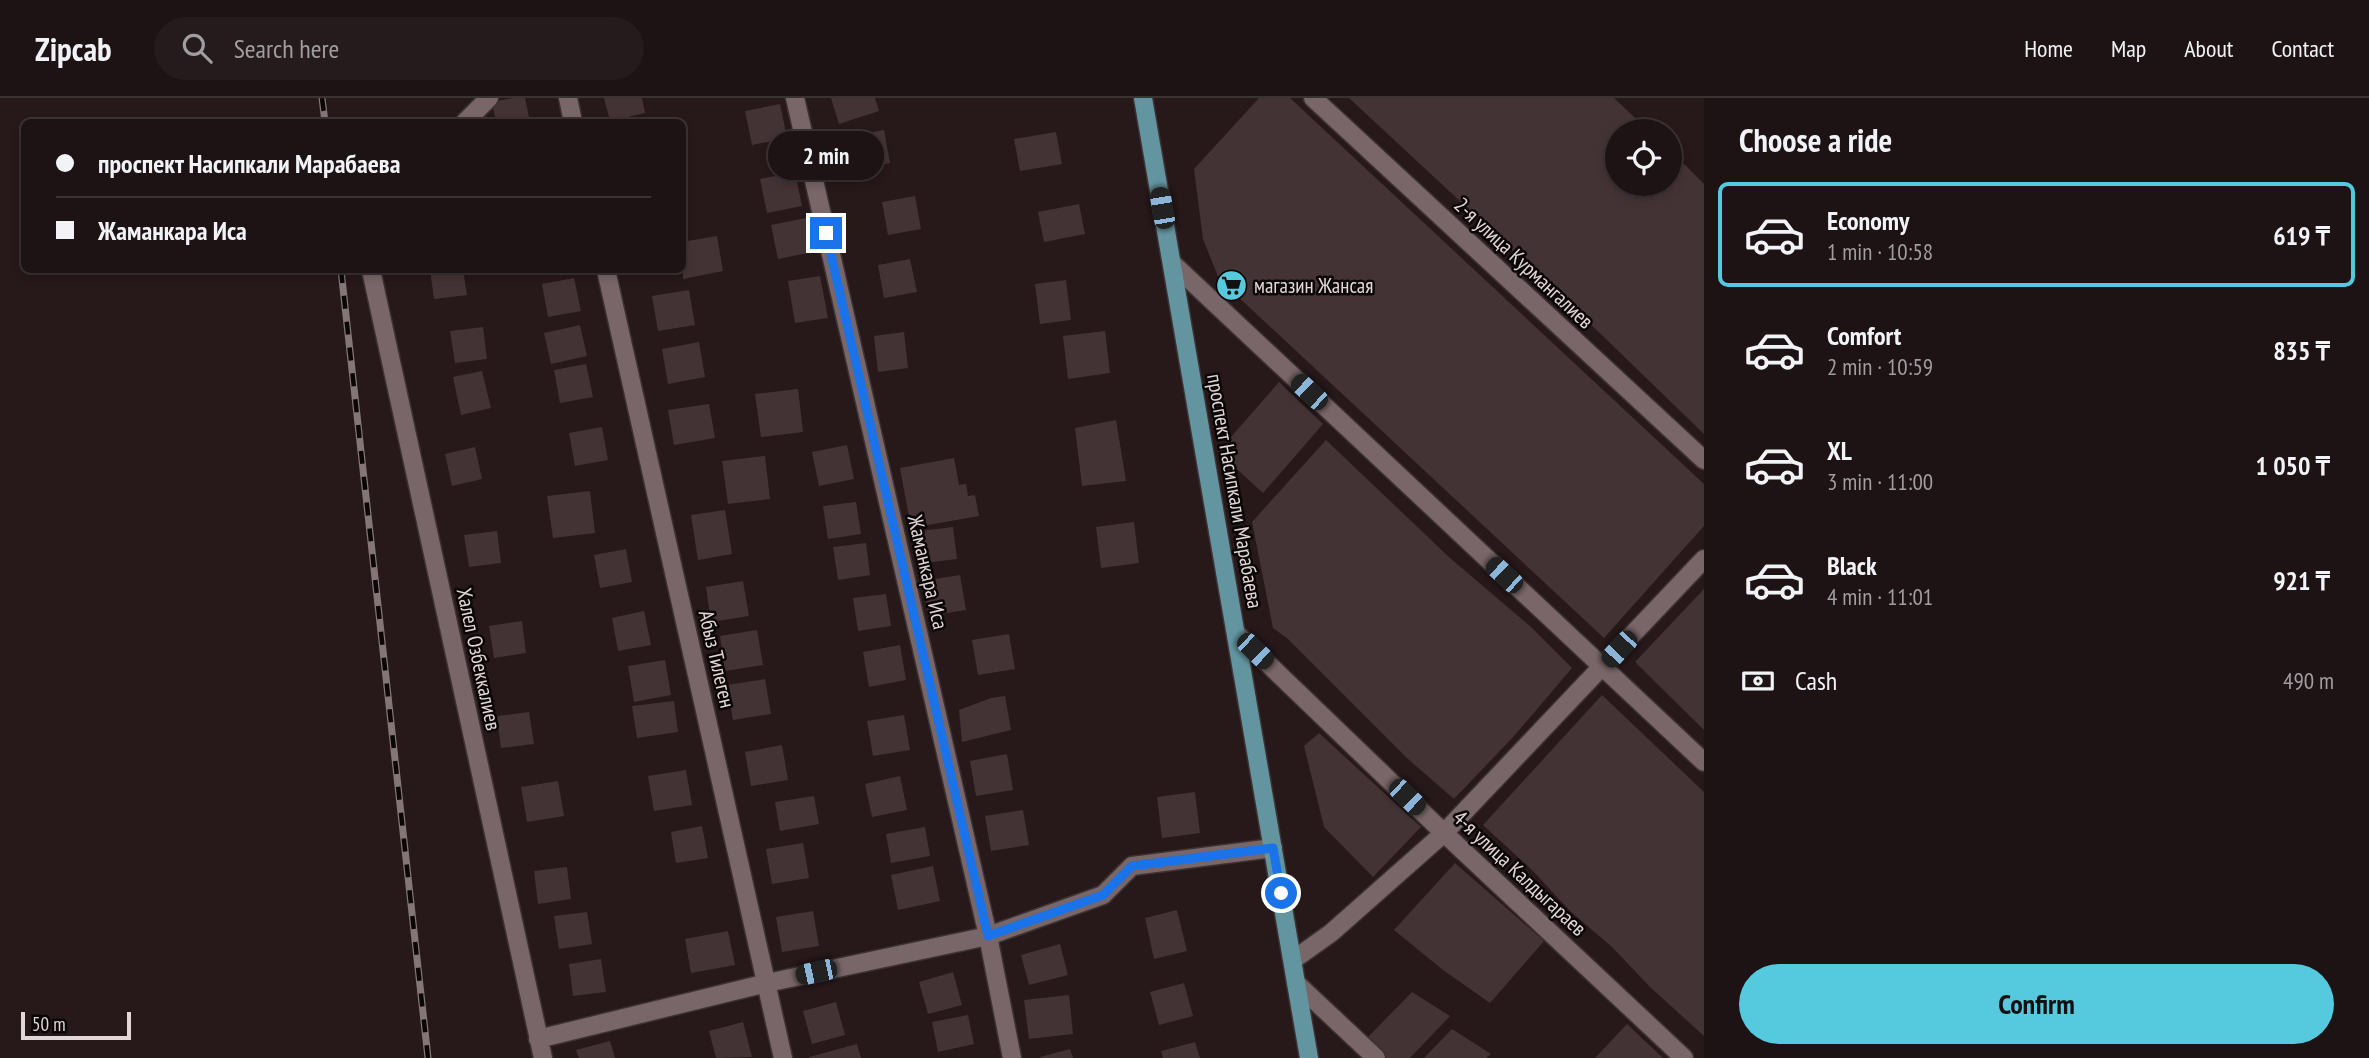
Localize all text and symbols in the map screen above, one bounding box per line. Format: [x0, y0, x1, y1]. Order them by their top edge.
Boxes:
search box [154, 17, 644, 80]
text: Zipcab [35, 27, 112, 70]
icon: search [178, 29, 216, 67]
text: Search here [234, 32, 339, 65]
text: Home [2024, 33, 2073, 64]
text: Map [2111, 33, 2146, 64]
text: About [2184, 33, 2233, 64]
text: Contact [2271, 33, 2334, 64]
map controls [1605, 119, 1682, 196]
button: locate [1605, 119, 1682, 196]
text: Choose a ride [1739, 119, 1892, 161]
callout: 2 min [768, 131, 884, 180]
text: 2 min [803, 141, 849, 170]
text: проспект Насипкали Марабаева [98, 147, 400, 180]
car [1149, 185, 1176, 231]
street label: 2-я улица Курмангалиев [1449, 191, 1599, 335]
icon: car [1743, 203, 1806, 266]
text: Economy [1827, 204, 1909, 237]
text: Жаманкара Иса [98, 214, 247, 247]
route end [810, 217, 842, 249]
text: 619 ₸ [2273, 219, 2330, 252]
text: 1 min · 10:58 [1827, 237, 1933, 266]
supermarket icon: магазин Жансая [1214, 268, 1248, 302]
place label: магазин Жансая [1254, 272, 1373, 299]
icon: car [1743, 318, 1806, 381]
text: Comfort [1827, 319, 1901, 352]
text: 835 ₸ [2273, 334, 2330, 367]
text: 2 min · 10:59 [1827, 352, 1933, 381]
car [1287, 370, 1332, 414]
street label: проспект Насипкали Марабаева [1201, 372, 1269, 610]
icon: car [1743, 433, 1806, 496]
text: XL [1827, 434, 1852, 467]
text: 1 050 ₸ [2255, 449, 2330, 482]
text: 3 min · 11:00 [1827, 467, 1933, 496]
street label: Жаманкара Иса [902, 511, 954, 632]
icon: car [1743, 548, 1806, 611]
text: Black [1827, 549, 1877, 582]
car [1482, 553, 1527, 597]
text: 921 ₸ [2273, 564, 2330, 597]
text: 4 min · 11:01 [1827, 582, 1933, 611]
street label: Халел Озбеккалиев [451, 585, 507, 733]
street label: Абыз Тилеген [693, 608, 741, 710]
car [1597, 626, 1642, 672]
car [1233, 629, 1278, 673]
icon: cash [1739, 662, 1777, 700]
text: Cash [1795, 664, 1837, 697]
text: 490 m [2283, 666, 2334, 695]
car [1385, 775, 1430, 819]
street label: 4-я улица Калдыгараев [1448, 804, 1592, 942]
route start [1265, 877, 1297, 909]
car [794, 957, 839, 987]
button: Confirm [1739, 964, 2334, 1044]
scale bar [21, 1009, 131, 1041]
text: 50 m [32, 1012, 66, 1036]

